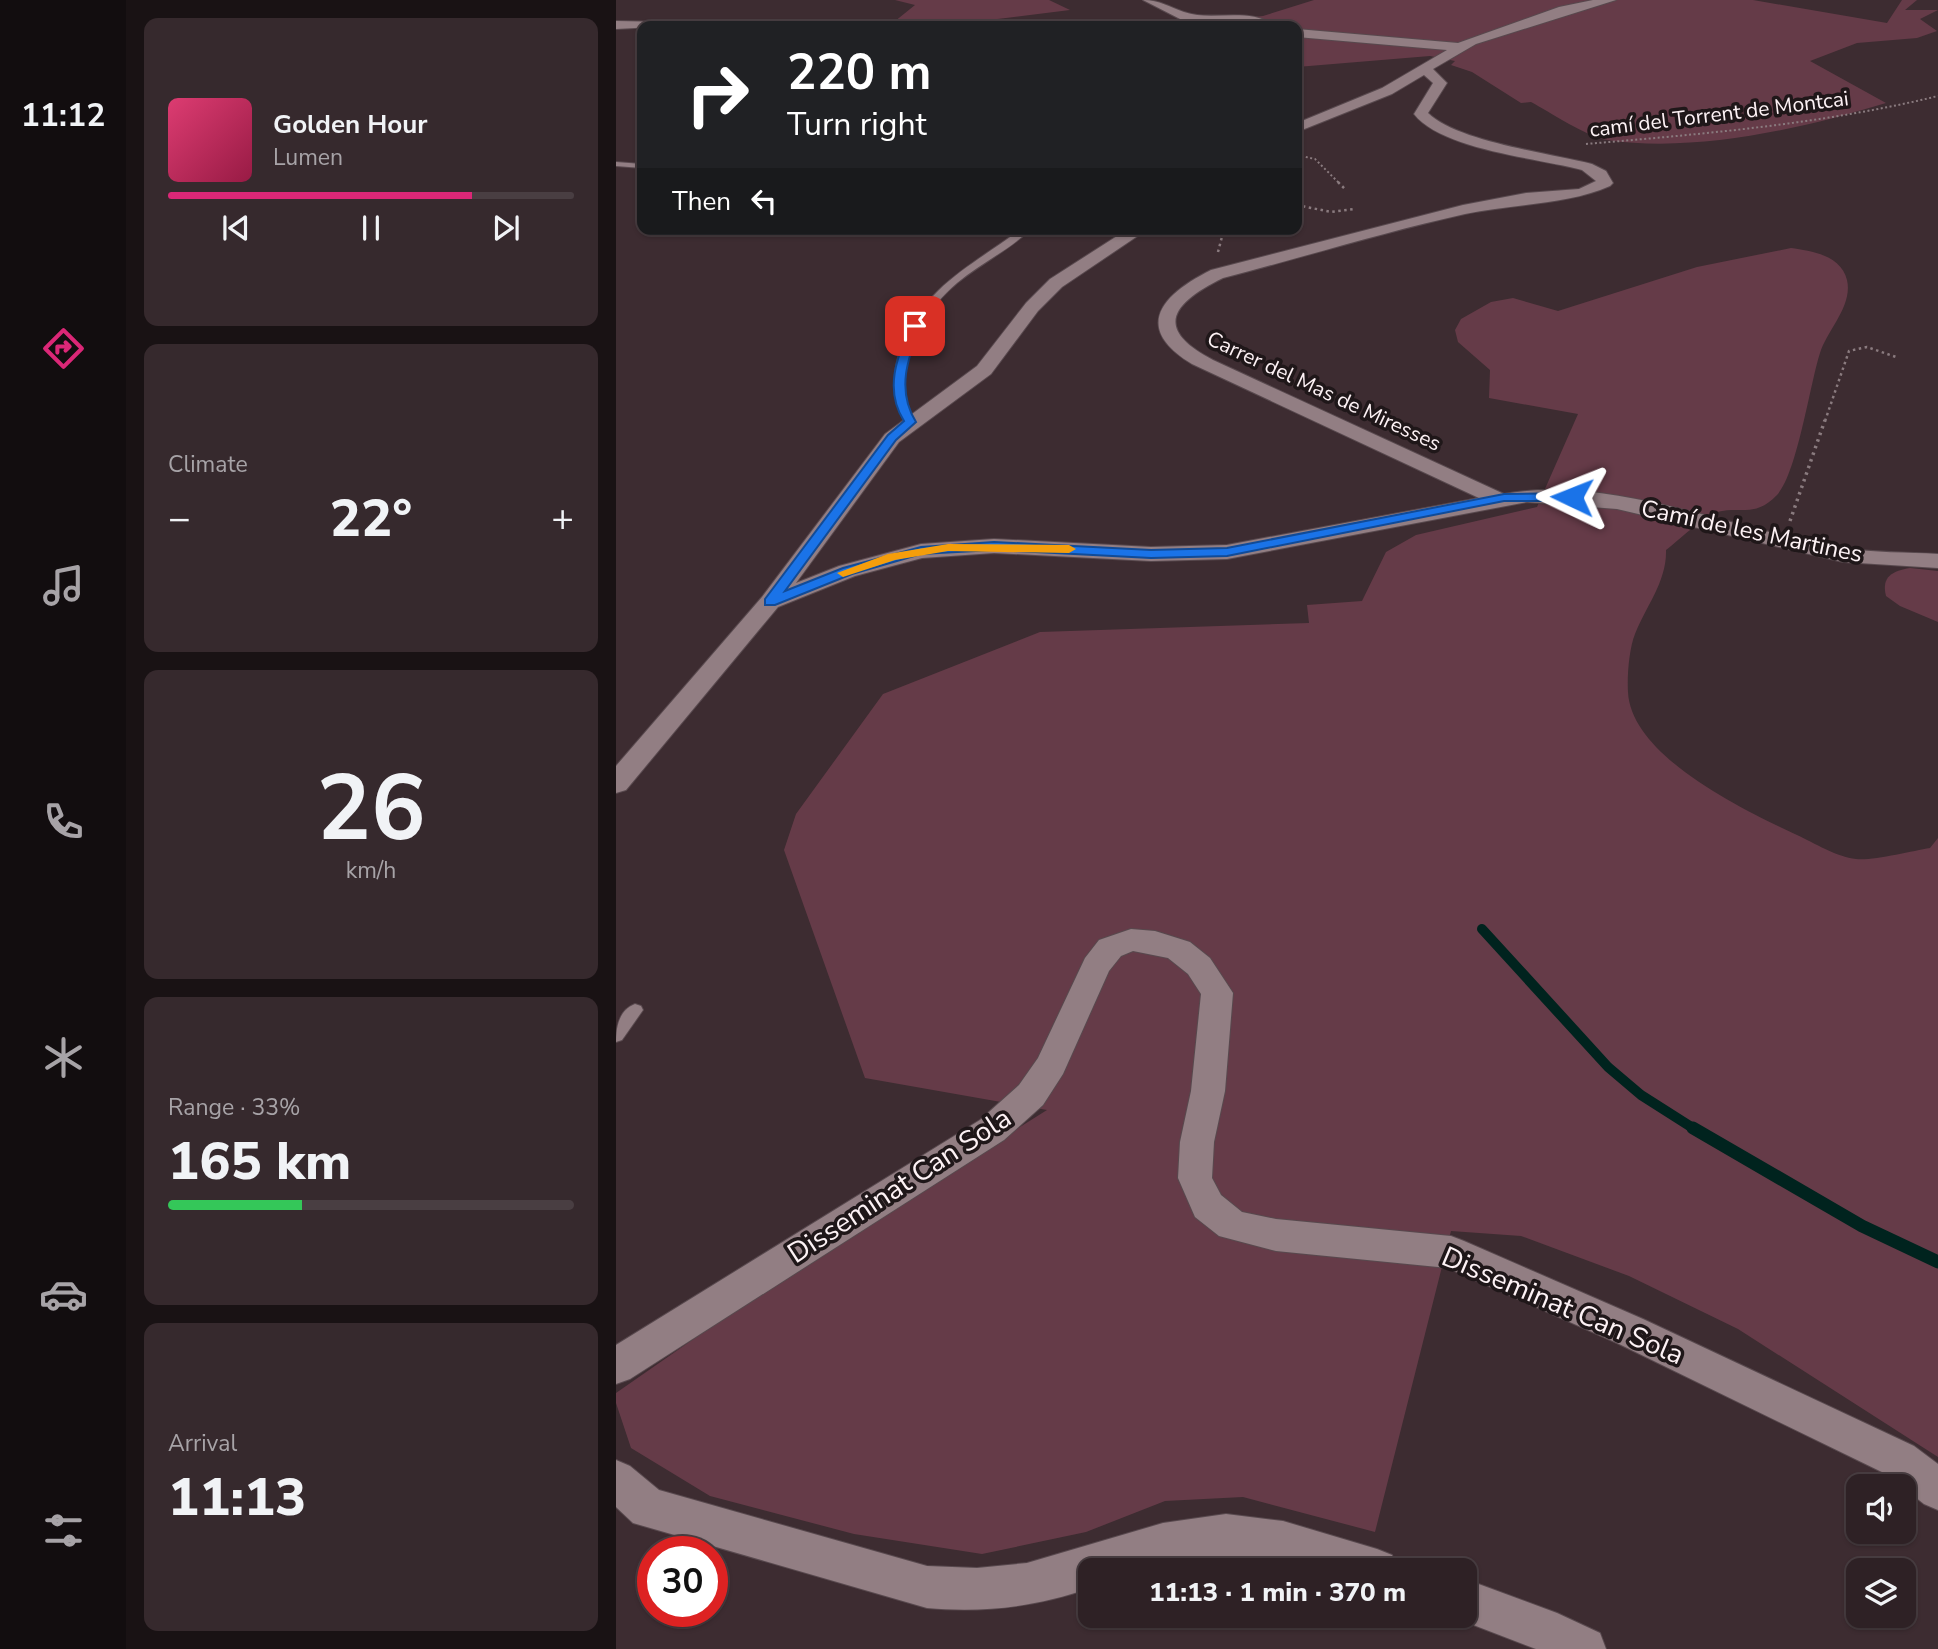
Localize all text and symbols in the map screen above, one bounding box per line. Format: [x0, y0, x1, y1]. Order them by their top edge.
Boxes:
text: 220 m [787, 39, 931, 106]
icon: right [672, 49, 763, 140]
street label: camí del Torrent de Montcai [1588, 84, 1850, 144]
text: 11:12 [21, 94, 105, 137]
text: Turn right [787, 103, 927, 146]
text: Golden Hour [273, 107, 428, 142]
text: Lumen [273, 142, 343, 173]
icon: left [745, 182, 783, 220]
text: Then [672, 184, 731, 219]
icon: previous [217, 209, 255, 247]
icon: pause [352, 209, 390, 247]
icon: next [487, 209, 525, 247]
pin [885, 296, 945, 356]
icon: arrive [896, 307, 934, 345]
icon: directions [39, 324, 88, 373]
street label: Carrer del Mas de Miresses [1202, 324, 1446, 458]
text: Climate [168, 449, 248, 480]
position arrow [1535, 460, 1609, 534]
text: 22° [330, 483, 412, 554]
street label: Camí de les Martines [1638, 492, 1866, 570]
text: − [168, 493, 191, 544]
text: + [551, 493, 574, 544]
icon: music [39, 561, 88, 610]
text: 26 [316, 747, 426, 871]
icon: phone [39, 797, 88, 846]
text: km/h [346, 855, 396, 886]
icon: climate [39, 1033, 88, 1082]
text: Range · 33% [168, 1092, 300, 1123]
street label: Disseminat Can Sola [780, 1099, 1019, 1272]
text: 165 km [168, 1126, 351, 1197]
street label: Disseminat Can Sola [1436, 1238, 1689, 1374]
icon: car [39, 1270, 88, 1319]
text: Arrival [168, 1428, 237, 1459]
text: 11:13 [168, 1462, 306, 1533]
map controls [1846, 1474, 1916, 1628]
button: sound [1846, 1474, 1916, 1544]
icon: filters [39, 1506, 88, 1555]
speed limit sign: 30 [637, 1536, 728, 1627]
button: layers [1846, 1558, 1916, 1628]
text: 11:13 · 1 min · 370 m [1149, 1575, 1406, 1610]

